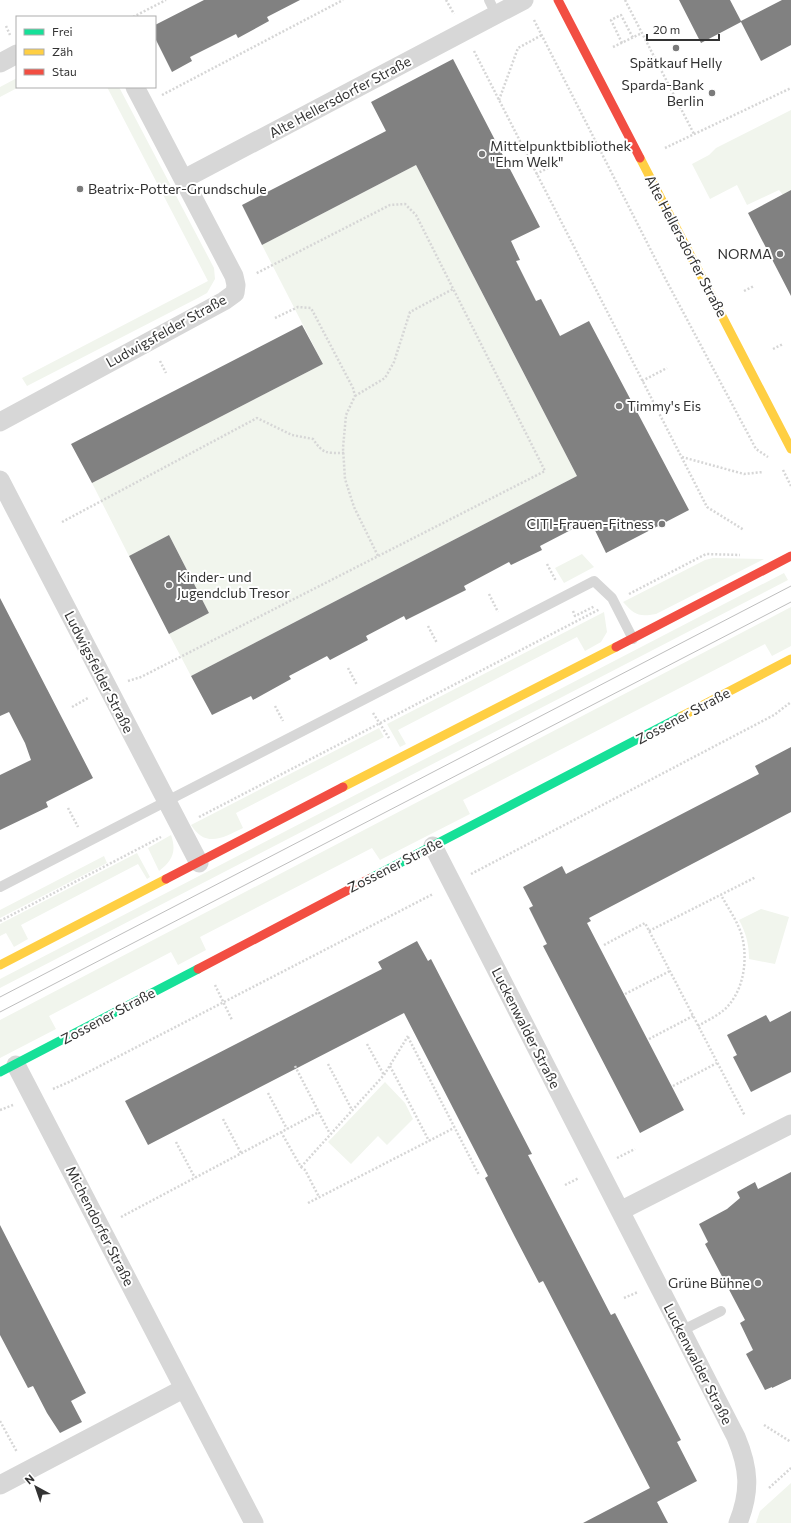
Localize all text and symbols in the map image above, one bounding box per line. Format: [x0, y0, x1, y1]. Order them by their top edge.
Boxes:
legend [16, 16, 156, 88]
scale bar [647, 16, 719, 42]
text: 20 m [653, 22, 680, 36]
text: Frei [52, 24, 73, 38]
marker: Spätkauf Helly [671, 43, 681, 53]
text: Zäh [52, 44, 73, 58]
street label: Alte Hellersdorfer Straße [266, 52, 414, 141]
place label: Spätkauf Helly [630, 54, 722, 71]
text: Stau [52, 64, 77, 78]
place label: Sparda-Bank Berlin [622, 76, 704, 109]
marker: Sparda-Bank Berlin [707, 88, 717, 98]
place label: Mittelpunktbibliothek "Ehm Welk" [490, 137, 631, 170]
marker: Mittelpunktbibliothek "Ehm Welk" [477, 149, 487, 159]
street label: Alte Hellersdorfer Straße [642, 172, 731, 320]
place label: Beatrix-Potter-Grundschule [88, 180, 267, 197]
marker: Beatrix-Potter-Grundschule [75, 184, 85, 194]
place label: NORMA [718, 245, 772, 262]
marker: NORMA [775, 249, 785, 259]
street label: Ludwigsfelder Straße [103, 290, 229, 371]
place label: Timmy's Eis [627, 397, 701, 414]
marker: Timmy's Eis [614, 401, 624, 411]
place label: CITI-Frauen-Fitness [526, 515, 654, 532]
marker: CITI-Frauen-Fitness [657, 519, 667, 529]
place label: Kinder- und Jugendclub Tresor [177, 568, 290, 601]
marker: Kinder- und Jugendclub Tresor [164, 580, 174, 590]
street label: Ludwigsfelder Straße [61, 608, 138, 736]
street label: Zossener Straße [633, 684, 733, 747]
street label: Zossener Straße [345, 833, 445, 896]
street label: Luckenwalder Straße [489, 964, 564, 1091]
street label: Zossener Straße [58, 984, 158, 1047]
street label: Michendorfer Straße [63, 1163, 138, 1289]
place label: Grüne Bühne [668, 1274, 750, 1291]
marker: Grüne Bühne [753, 1278, 763, 1288]
street label: Luckenwalder Straße [661, 1300, 736, 1427]
north arrow [16, 1467, 56, 1507]
text: N [22, 1471, 37, 1487]

